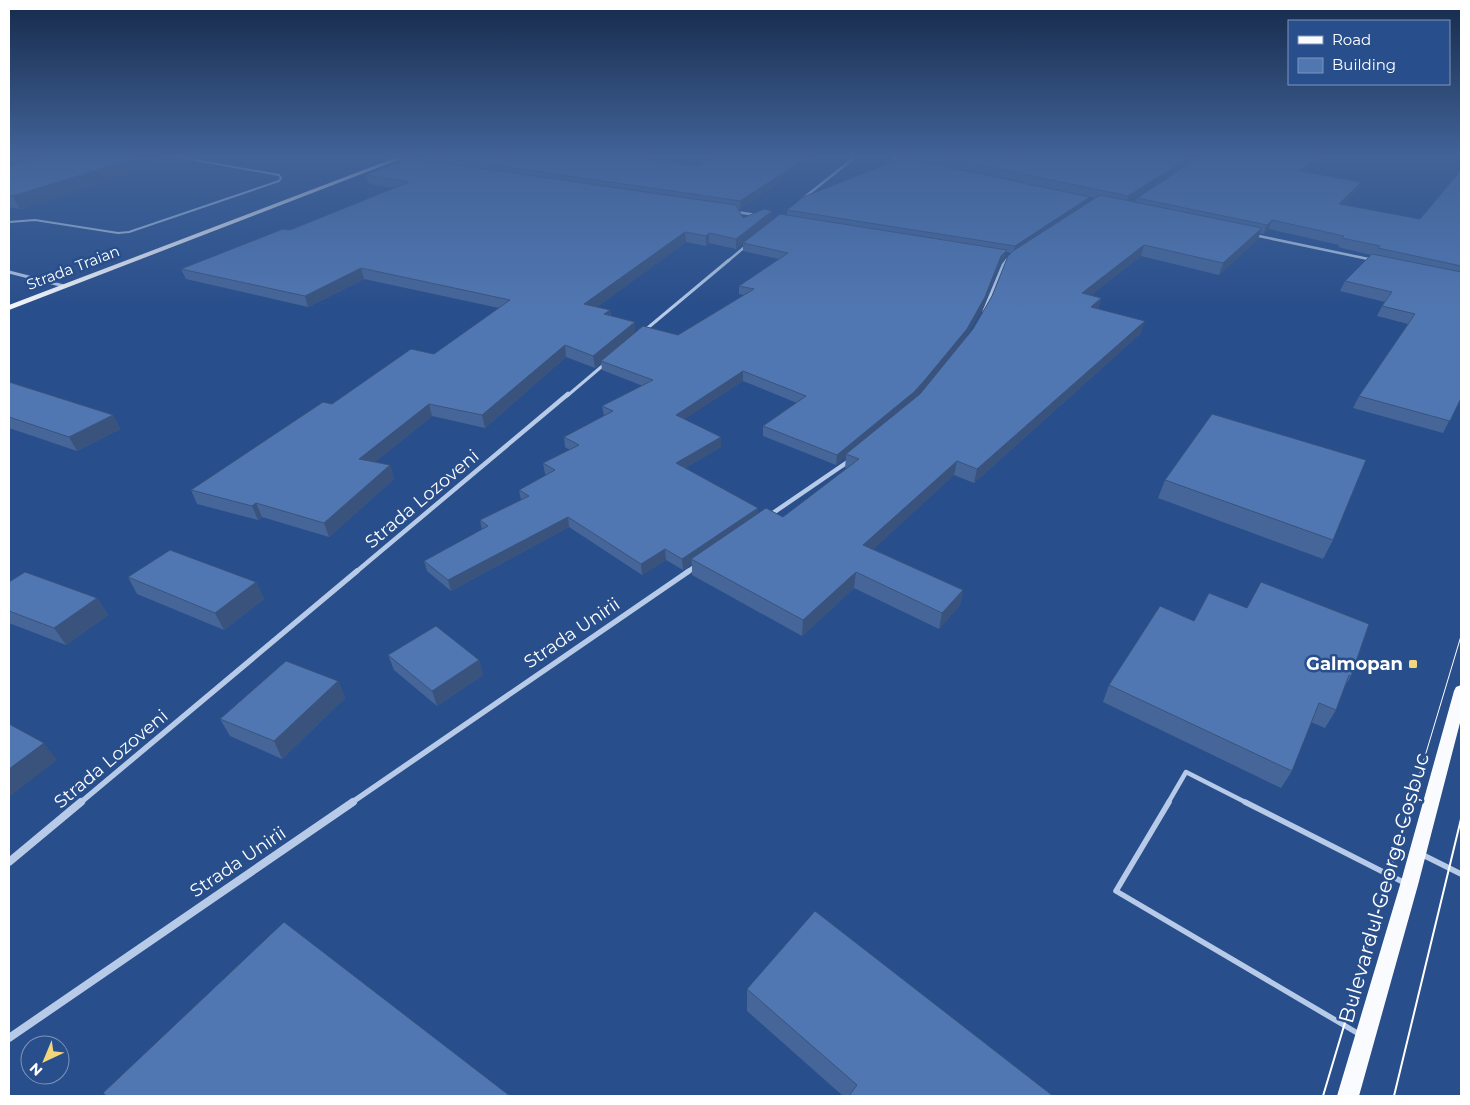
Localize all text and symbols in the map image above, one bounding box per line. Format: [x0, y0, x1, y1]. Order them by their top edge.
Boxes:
legend [1288, 20, 1450, 85]
text: Road [1332, 30, 1371, 49]
text: Building [1332, 55, 1396, 74]
street label: Strada Traian [24, 241, 122, 294]
street label: Strada Lozoveni [361, 445, 483, 553]
street label: Strada Unirii [520, 593, 624, 673]
place label: Galmopan [1306, 653, 1403, 675]
marker: Galmopan [1407, 658, 1419, 670]
street label: Strada Lozoveni [50, 705, 172, 813]
street label: Bulevardul George Coșbuc [1333, 750, 1435, 1026]
street label: Strada Unirii [186, 822, 290, 902]
north arrow [20, 1035, 70, 1085]
text: N [26, 1059, 46, 1080]

